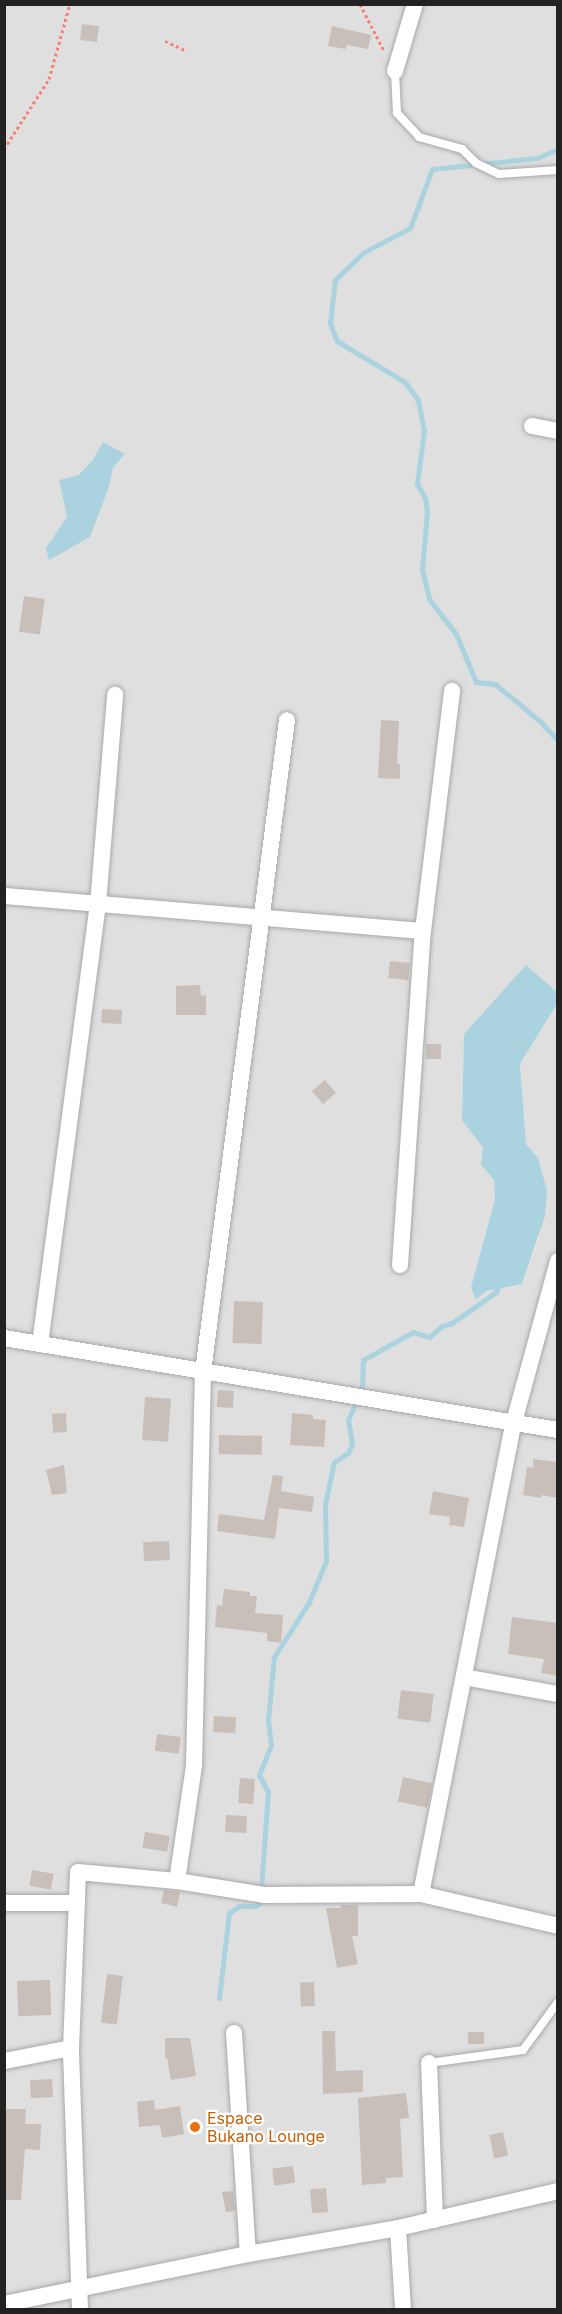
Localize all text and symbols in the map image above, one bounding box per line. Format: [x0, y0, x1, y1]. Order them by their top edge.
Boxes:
place label: Espace Bukano Lounge [207, 2108, 325, 2146]
marker: Espace Bukano Lounge [188, 2120, 202, 2134]

